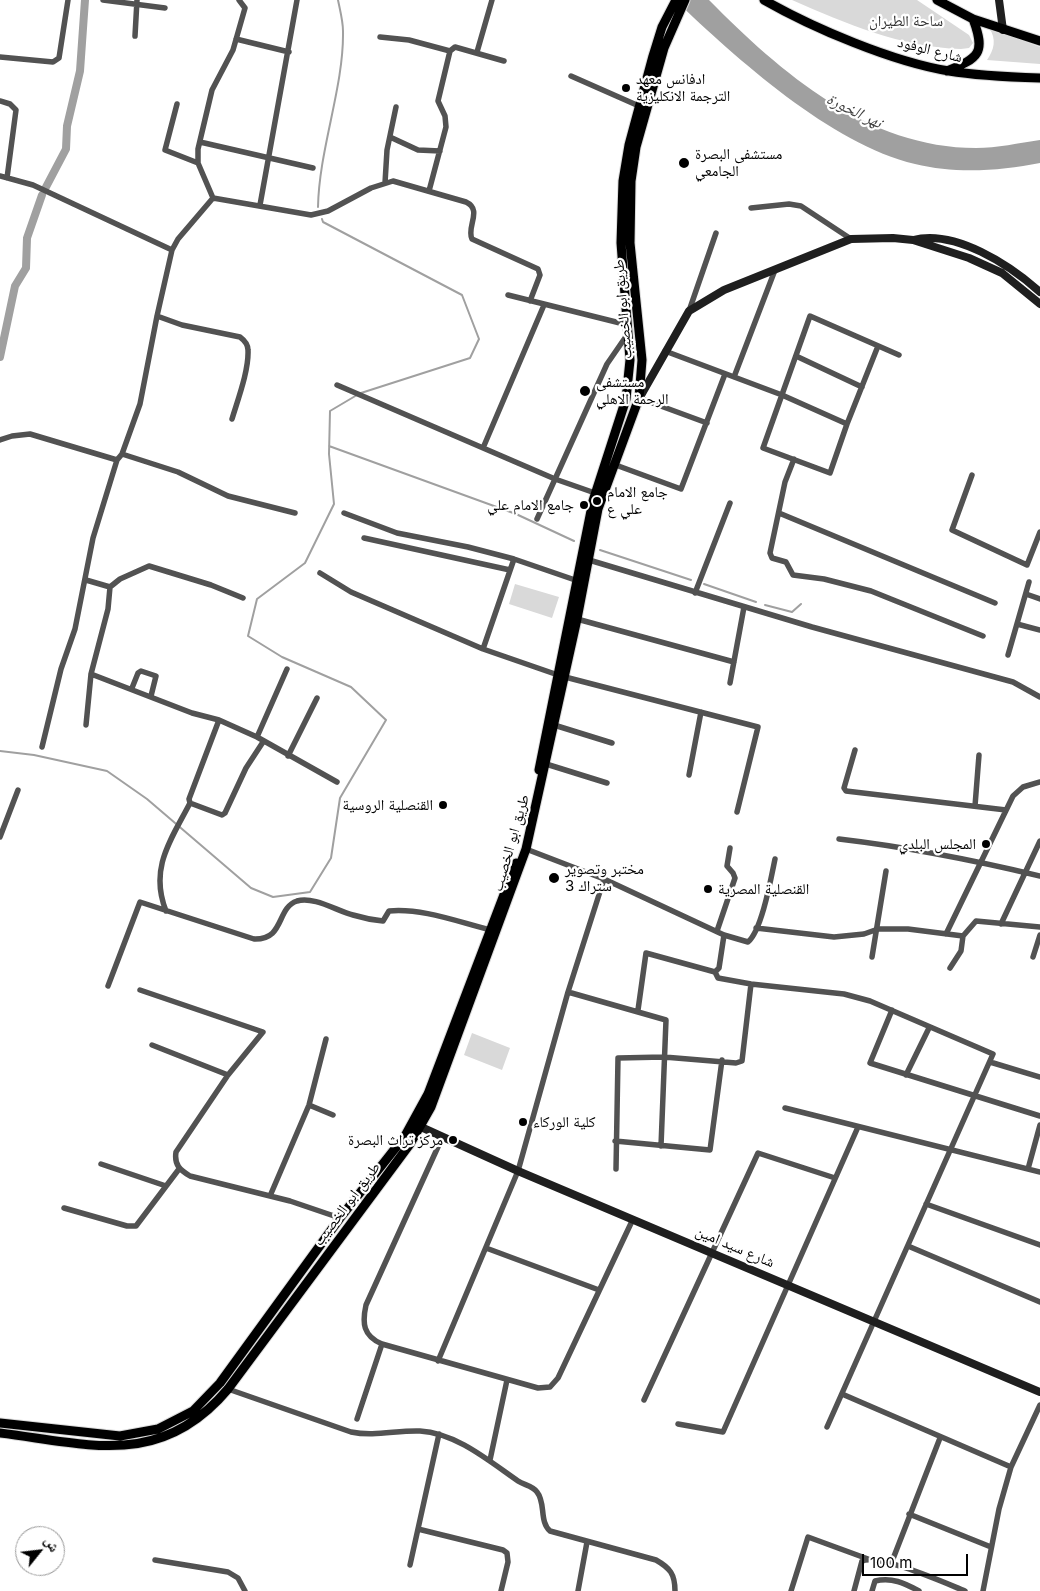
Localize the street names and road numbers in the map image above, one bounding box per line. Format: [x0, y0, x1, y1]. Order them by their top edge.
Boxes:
street label: شارع الوفود [896, 33, 964, 67]
street label: طريق ابو الخصيب [610, 258, 636, 360]
street label: طريق ابو الخصيب [489, 792, 533, 894]
street label: طريق ابو الخصيب [310, 1159, 384, 1249]
street label: شارع سيد امين [693, 1222, 777, 1272]

